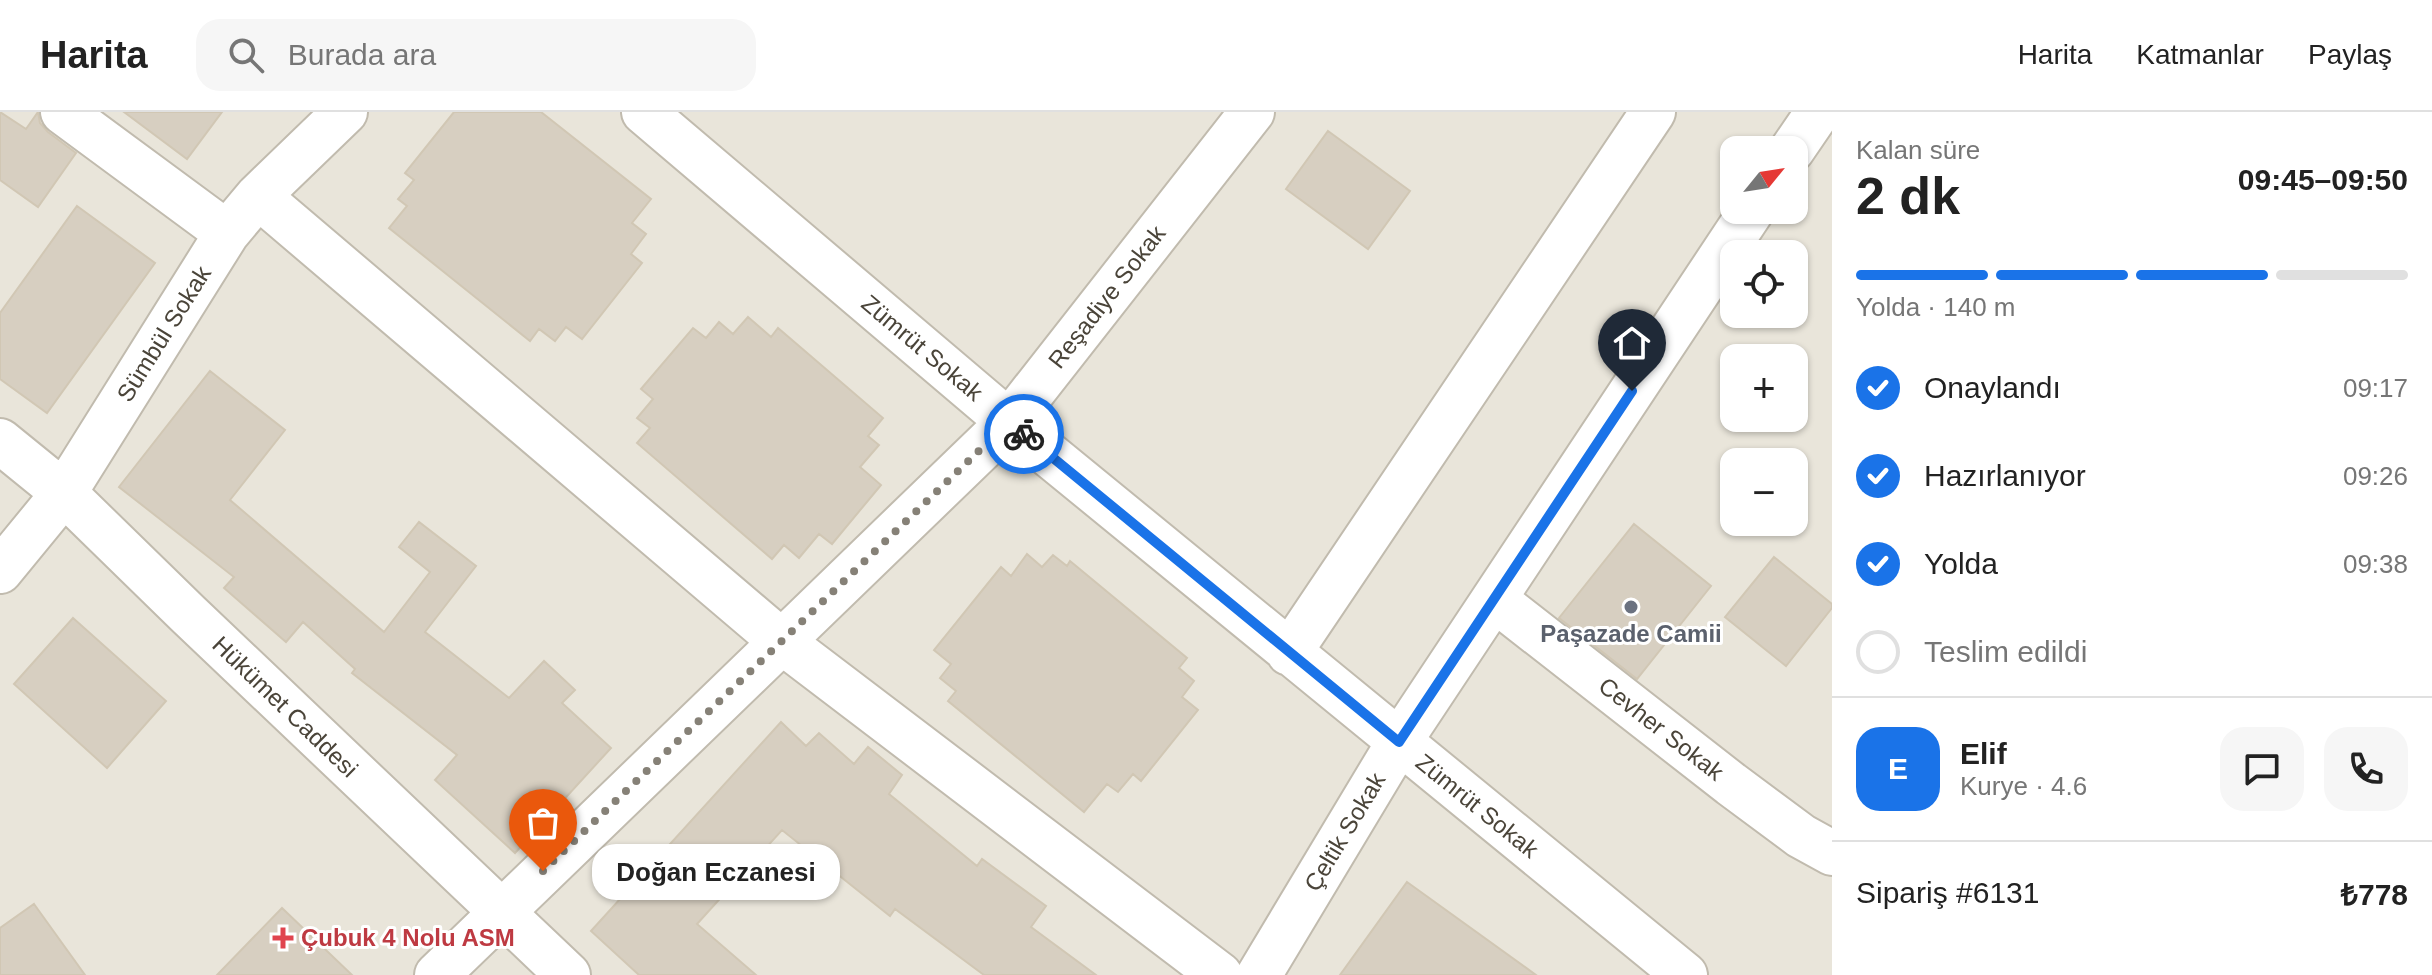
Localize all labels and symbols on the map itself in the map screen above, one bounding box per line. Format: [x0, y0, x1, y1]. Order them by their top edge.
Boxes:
north arrow [1720, 136, 1808, 224]
street label: Reşadiye Sokak [1043, 219, 1171, 373]
street label: Sümbül Sokak [111, 260, 217, 407]
street label: Zümrüt Sokak [856, 289, 989, 407]
pin [1598, 309, 1666, 391]
courier [984, 394, 1064, 474]
marker: Paşazade Camii [1622, 598, 1640, 616]
place label: Paşazade Camii [1540, 620, 1722, 647]
street label: Hükümet Caddesi [207, 631, 363, 783]
street label: Cevher Sokak [1594, 672, 1730, 786]
street label: Zümrüt Sokak [1411, 748, 1545, 864]
street label: Çeltik Sokak [1299, 767, 1391, 896]
pin [509, 789, 577, 871]
callout: Doğan Eczanesi [591, 843, 839, 899]
place label: Çubuk 4 Nolu ASM [301, 924, 515, 951]
marker: Çubuk 4 Nolu ASM [272, 927, 294, 949]

